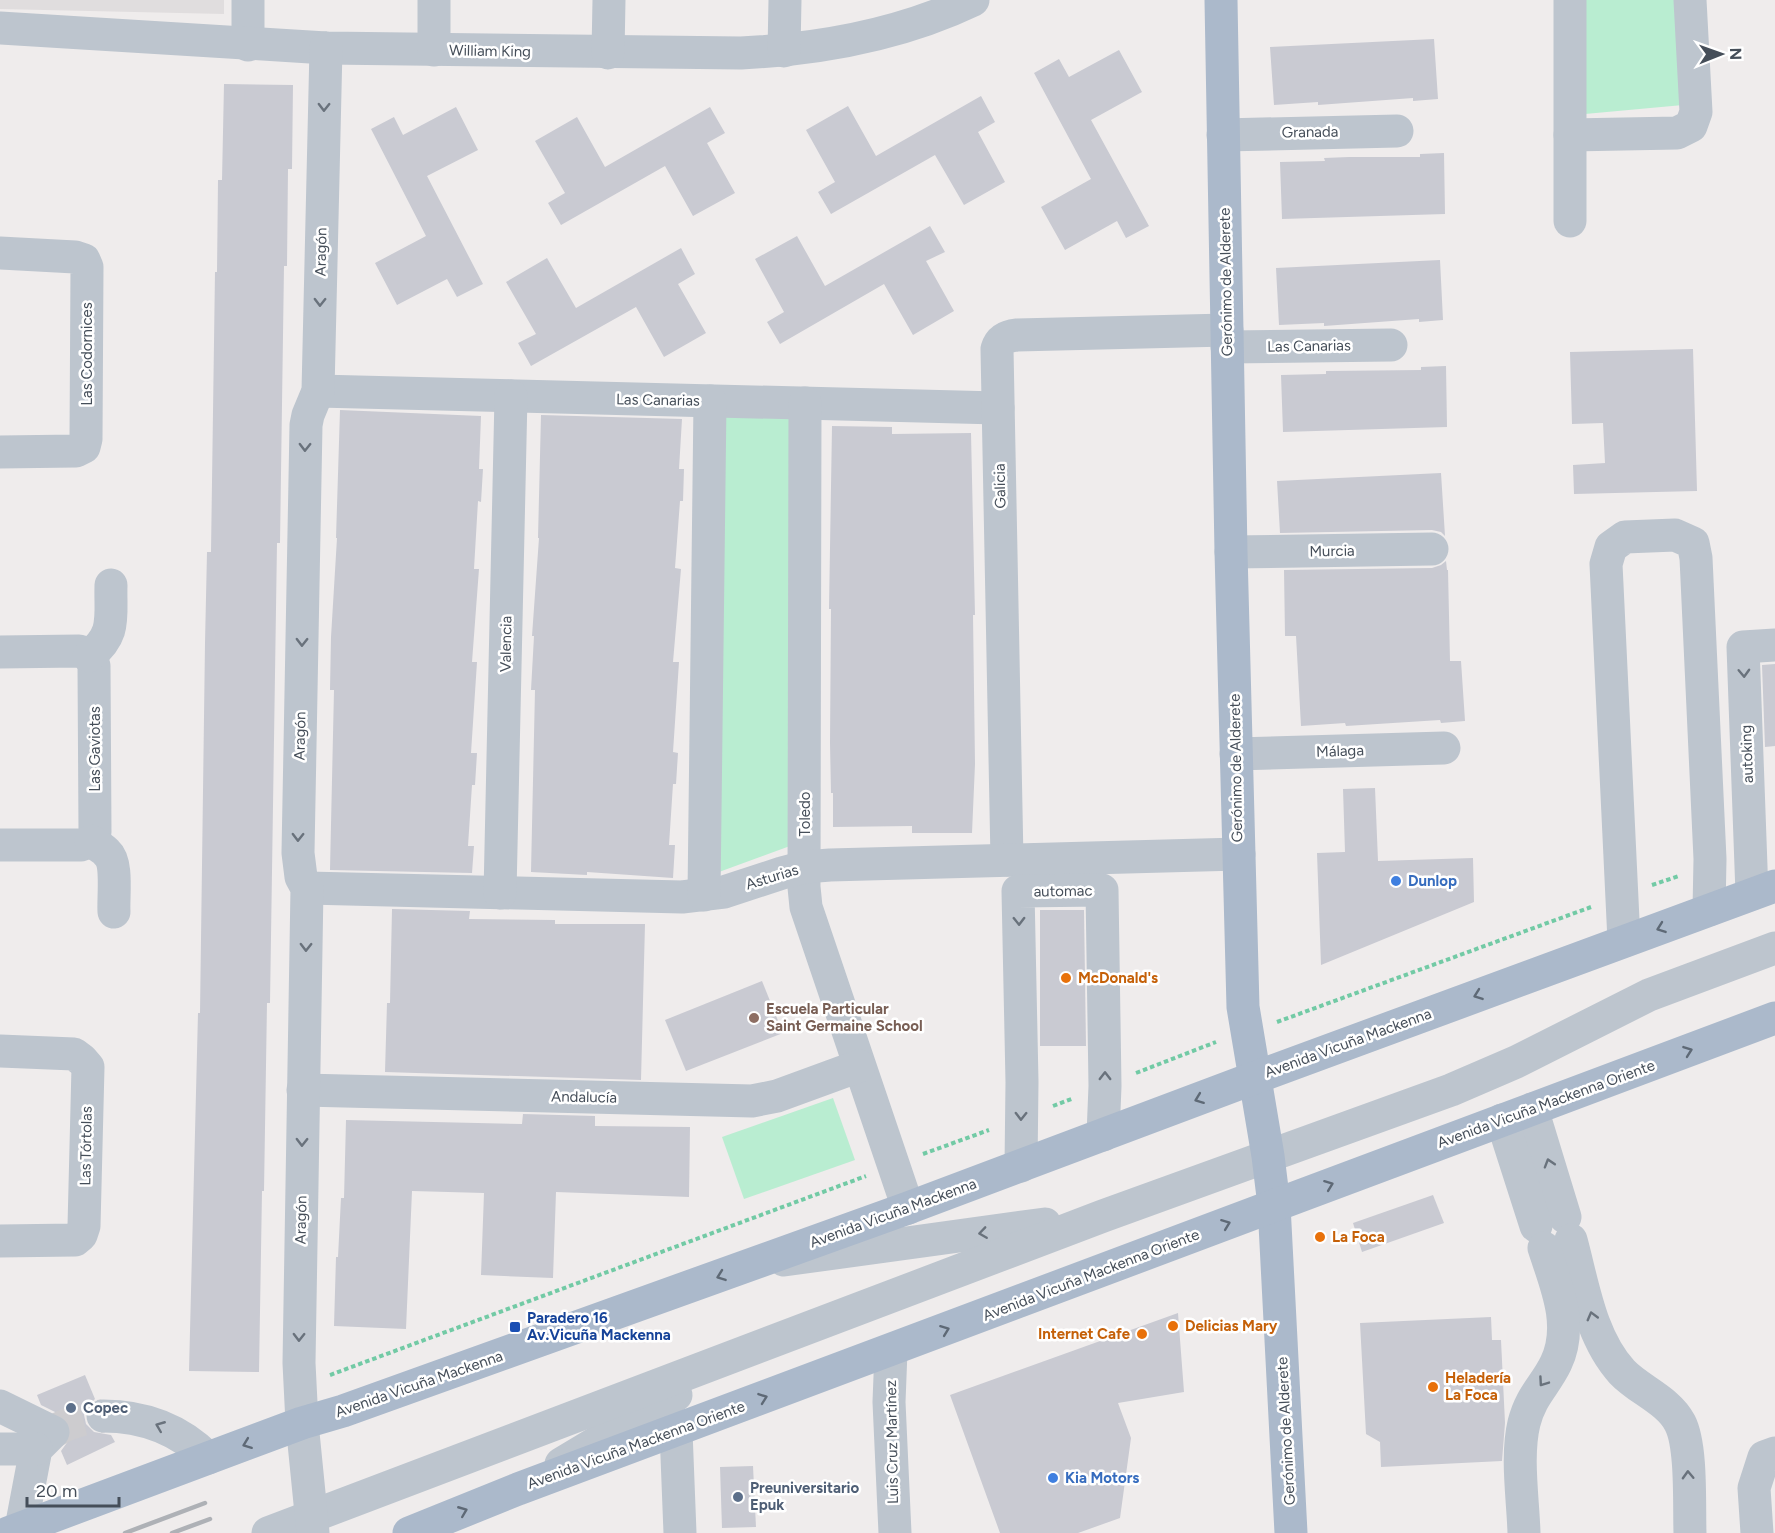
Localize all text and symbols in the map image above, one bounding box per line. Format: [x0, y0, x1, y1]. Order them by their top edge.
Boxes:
north arrow [1691, 24, 1751, 84]
street label: William King [449, 41, 531, 61]
text: N [1726, 47, 1745, 60]
one-way arrow [318, 102, 331, 111]
street label: Granada [1282, 123, 1338, 141]
street label: Gerónimo de Alderete [1216, 208, 1236, 356]
street label: Aragón [312, 227, 330, 277]
one-way arrow [314, 297, 326, 306]
street label: Las Codornices [78, 302, 96, 406]
street label: Las Canarias [1267, 336, 1351, 356]
street label: Las Canarias [616, 390, 700, 410]
one-way arrow [299, 443, 312, 452]
street label: Galicia [991, 463, 1009, 509]
street label: Murcia [1309, 542, 1355, 560]
street label: Valencia [497, 616, 515, 672]
one-way arrow [296, 638, 308, 647]
one-way arrow [1738, 669, 1750, 678]
street label: Gerónimo de Alderete [1226, 694, 1246, 842]
street label: Las Gaviotas [86, 706, 104, 792]
street label: Aragón [291, 711, 309, 761]
street label: autoking [1737, 725, 1757, 783]
street label: Málaga [1316, 741, 1364, 761]
street label: Toledo [796, 791, 814, 837]
one-way arrow [292, 833, 304, 842]
street label: Asturias [743, 860, 801, 894]
place label: Dunlop [1408, 872, 1457, 890]
marker: Dunlop [1389, 874, 1403, 888]
street label: automac [1033, 881, 1093, 901]
one-way arrow [1013, 917, 1025, 926]
one-way arrow [1656, 920, 1667, 933]
one-way arrow [300, 942, 312, 951]
place label: McDonald's [1078, 969, 1158, 987]
marker: McDonald's [1059, 971, 1073, 985]
one-way arrow [1473, 988, 1484, 1001]
place label: Escuela Particular Saint Germaine School [766, 1000, 923, 1035]
street label: Avenida Vicuña Mackenna [1262, 1004, 1434, 1082]
marker: Escuela Particular Saint Germaine School [747, 1011, 761, 1025]
one-way arrow [1683, 1045, 1693, 1058]
street label: Avenida Vicuña Mackenna Oriente [1435, 1056, 1657, 1152]
one-way arrow [1099, 1072, 1111, 1081]
street label: Andalucía [551, 1087, 617, 1107]
one-way arrow [1194, 1091, 1205, 1104]
street label: Las Tórtolas [76, 1106, 96, 1186]
one-way arrow [1015, 1112, 1027, 1121]
one-way arrow [296, 1137, 308, 1146]
one-way arrow [1544, 1158, 1556, 1169]
street label: Avenida Vicuña Mackenna [807, 1174, 979, 1252]
one-way arrow [1322, 1180, 1333, 1192]
street label: Aragón [292, 1195, 310, 1245]
one-way arrow [1220, 1218, 1231, 1231]
street label: Avenida Vicuña Mackenna Oriente [980, 1225, 1202, 1325]
one-way arrow [978, 1226, 988, 1238]
place label: La Foca [1332, 1228, 1385, 1246]
marker: La Foca [1313, 1230, 1327, 1244]
one-way arrow [716, 1269, 727, 1282]
place label: Paradero 16 Av.Vicuña Mackenna [527, 1309, 671, 1344]
one-way arrow [1587, 1311, 1599, 1321]
place label: Delicias Mary [1185, 1317, 1278, 1335]
marker: Delicias Mary [1166, 1319, 1180, 1333]
marker: Paradero 16 Av.Vicuña Mackenna [508, 1320, 522, 1334]
one-way arrow [939, 1325, 950, 1337]
place label: Internet Cafe [1038, 1325, 1131, 1343]
marker: Internet Cafe [1135, 1327, 1149, 1341]
one-way arrow [293, 1332, 306, 1341]
street label: Avenida Vicuña Mackenna [333, 1347, 505, 1421]
street label: Gerónimo de Alderete [1273, 1356, 1299, 1506]
place label: Heladería La Foca [1445, 1369, 1511, 1404]
one-way arrow [1539, 1376, 1550, 1387]
street label: Luis Cruz Martínez [882, 1380, 902, 1504]
marker: Heladería La Foca [1426, 1380, 1440, 1394]
one-way arrow [758, 1393, 768, 1406]
street label: Avenida Vicuña Mackenna Oriente [525, 1397, 747, 1493]
place label: Copec [83, 1399, 128, 1417]
marker: Copec [64, 1401, 78, 1415]
one-way arrow [156, 1421, 167, 1433]
one-way arrow [242, 1436, 253, 1449]
place label: Kia Motors [1065, 1469, 1139, 1487]
scale bar [27, 1470, 118, 1508]
one-way arrow [1681, 1470, 1694, 1479]
marker: Kia Motors [1046, 1471, 1060, 1485]
place label: Preuniversitario Epuk [750, 1479, 860, 1514]
text: 20 m [36, 1480, 77, 1502]
marker: Preuniversitario Epuk [731, 1490, 745, 1504]
one-way arrow [457, 1506, 468, 1518]

